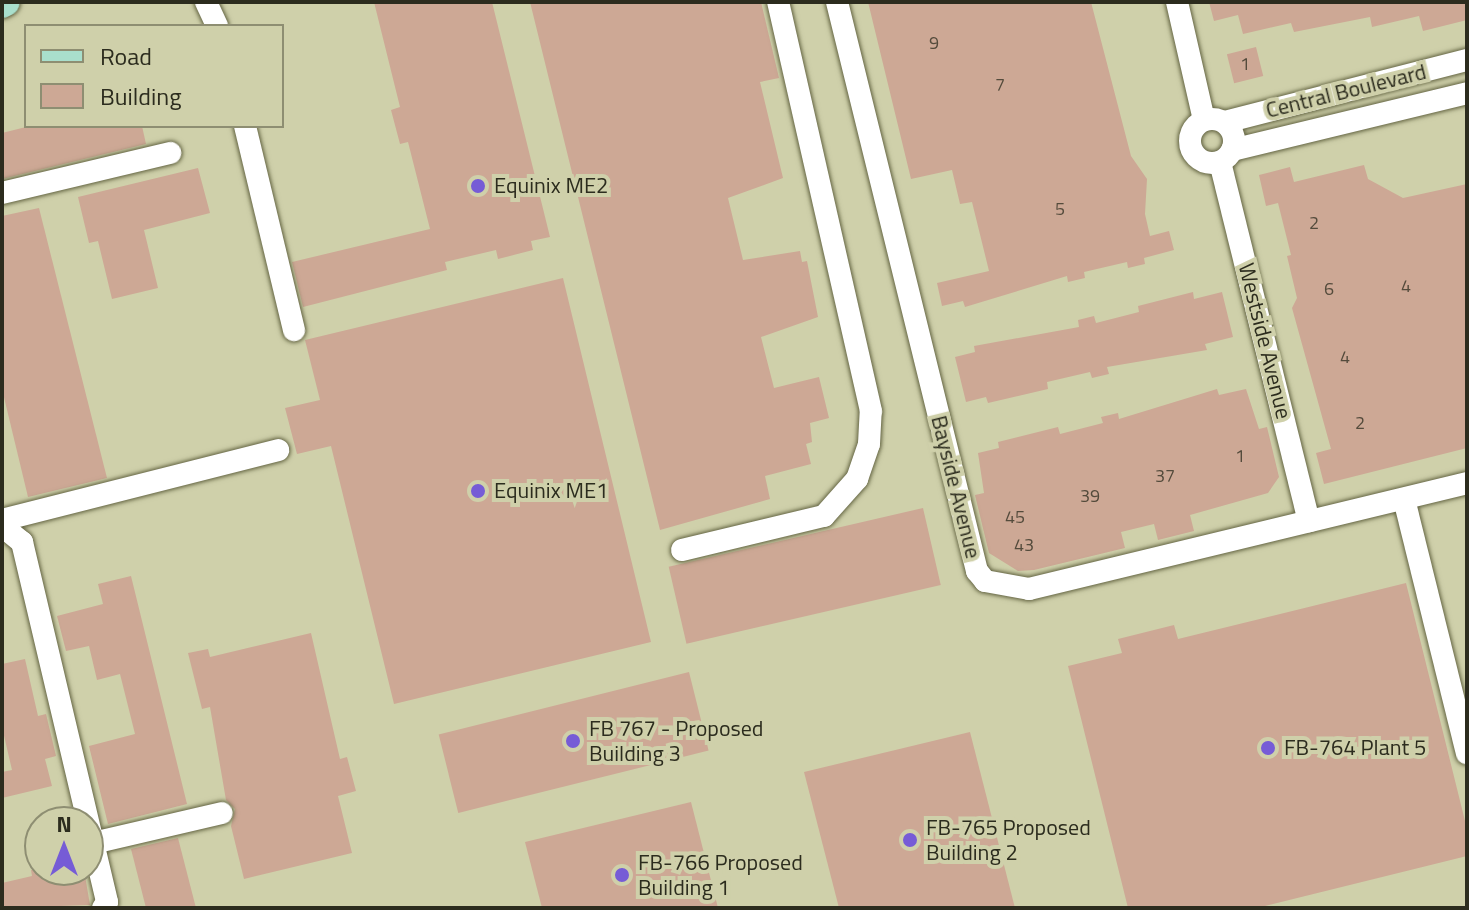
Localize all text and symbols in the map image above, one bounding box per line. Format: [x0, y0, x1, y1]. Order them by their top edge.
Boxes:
legend [24, 24, 284, 128]
house number: 9 [929, 32, 939, 54]
text: Road [100, 38, 152, 74]
house number: 1 [1240, 53, 1250, 75]
street label: Central Boulevard [1263, 58, 1429, 124]
house number: 7 [995, 74, 1005, 96]
text: Building [100, 78, 182, 114]
place label: Equinix ME2 [494, 173, 608, 199]
marker: Equinix ME2 [469, 177, 487, 195]
house number: 5 [1055, 198, 1065, 220]
house number: 2 [1309, 212, 1319, 234]
street label: Westside Avenue [1233, 260, 1297, 422]
house number: 4 [1401, 275, 1411, 297]
house number: 6 [1324, 278, 1334, 300]
house number: 4 [1340, 346, 1350, 368]
house number: 2 [1355, 412, 1365, 434]
street label: Bayside Avenue [925, 413, 987, 561]
house number: 1 [1235, 445, 1245, 467]
house number: 37 [1155, 465, 1175, 487]
place label: Equinix ME1 [494, 478, 608, 504]
marker: Equinix ME1 [469, 482, 487, 500]
house number: 39 [1080, 485, 1100, 507]
house number: 45 [1005, 506, 1025, 528]
house number: 43 [1014, 534, 1034, 556]
place label: FB 767 - Proposed Building 3 [589, 715, 763, 766]
marker: FB 767 - Proposed Building 3 [564, 732, 582, 750]
place label: FB-764 Plant 5 [1284, 735, 1426, 761]
marker: FB-764 Plant 5 [1259, 739, 1277, 757]
north arrow [24, 806, 104, 886]
text: N [56, 807, 72, 841]
place label: FB-765 Proposed Building 2 [926, 814, 1091, 866]
marker: FB-765 Proposed Building 2 [901, 831, 919, 849]
place label: FB-766 Proposed Building 1 [638, 849, 803, 900]
marker: FB-766 Proposed Building 1 [613, 866, 631, 884]

